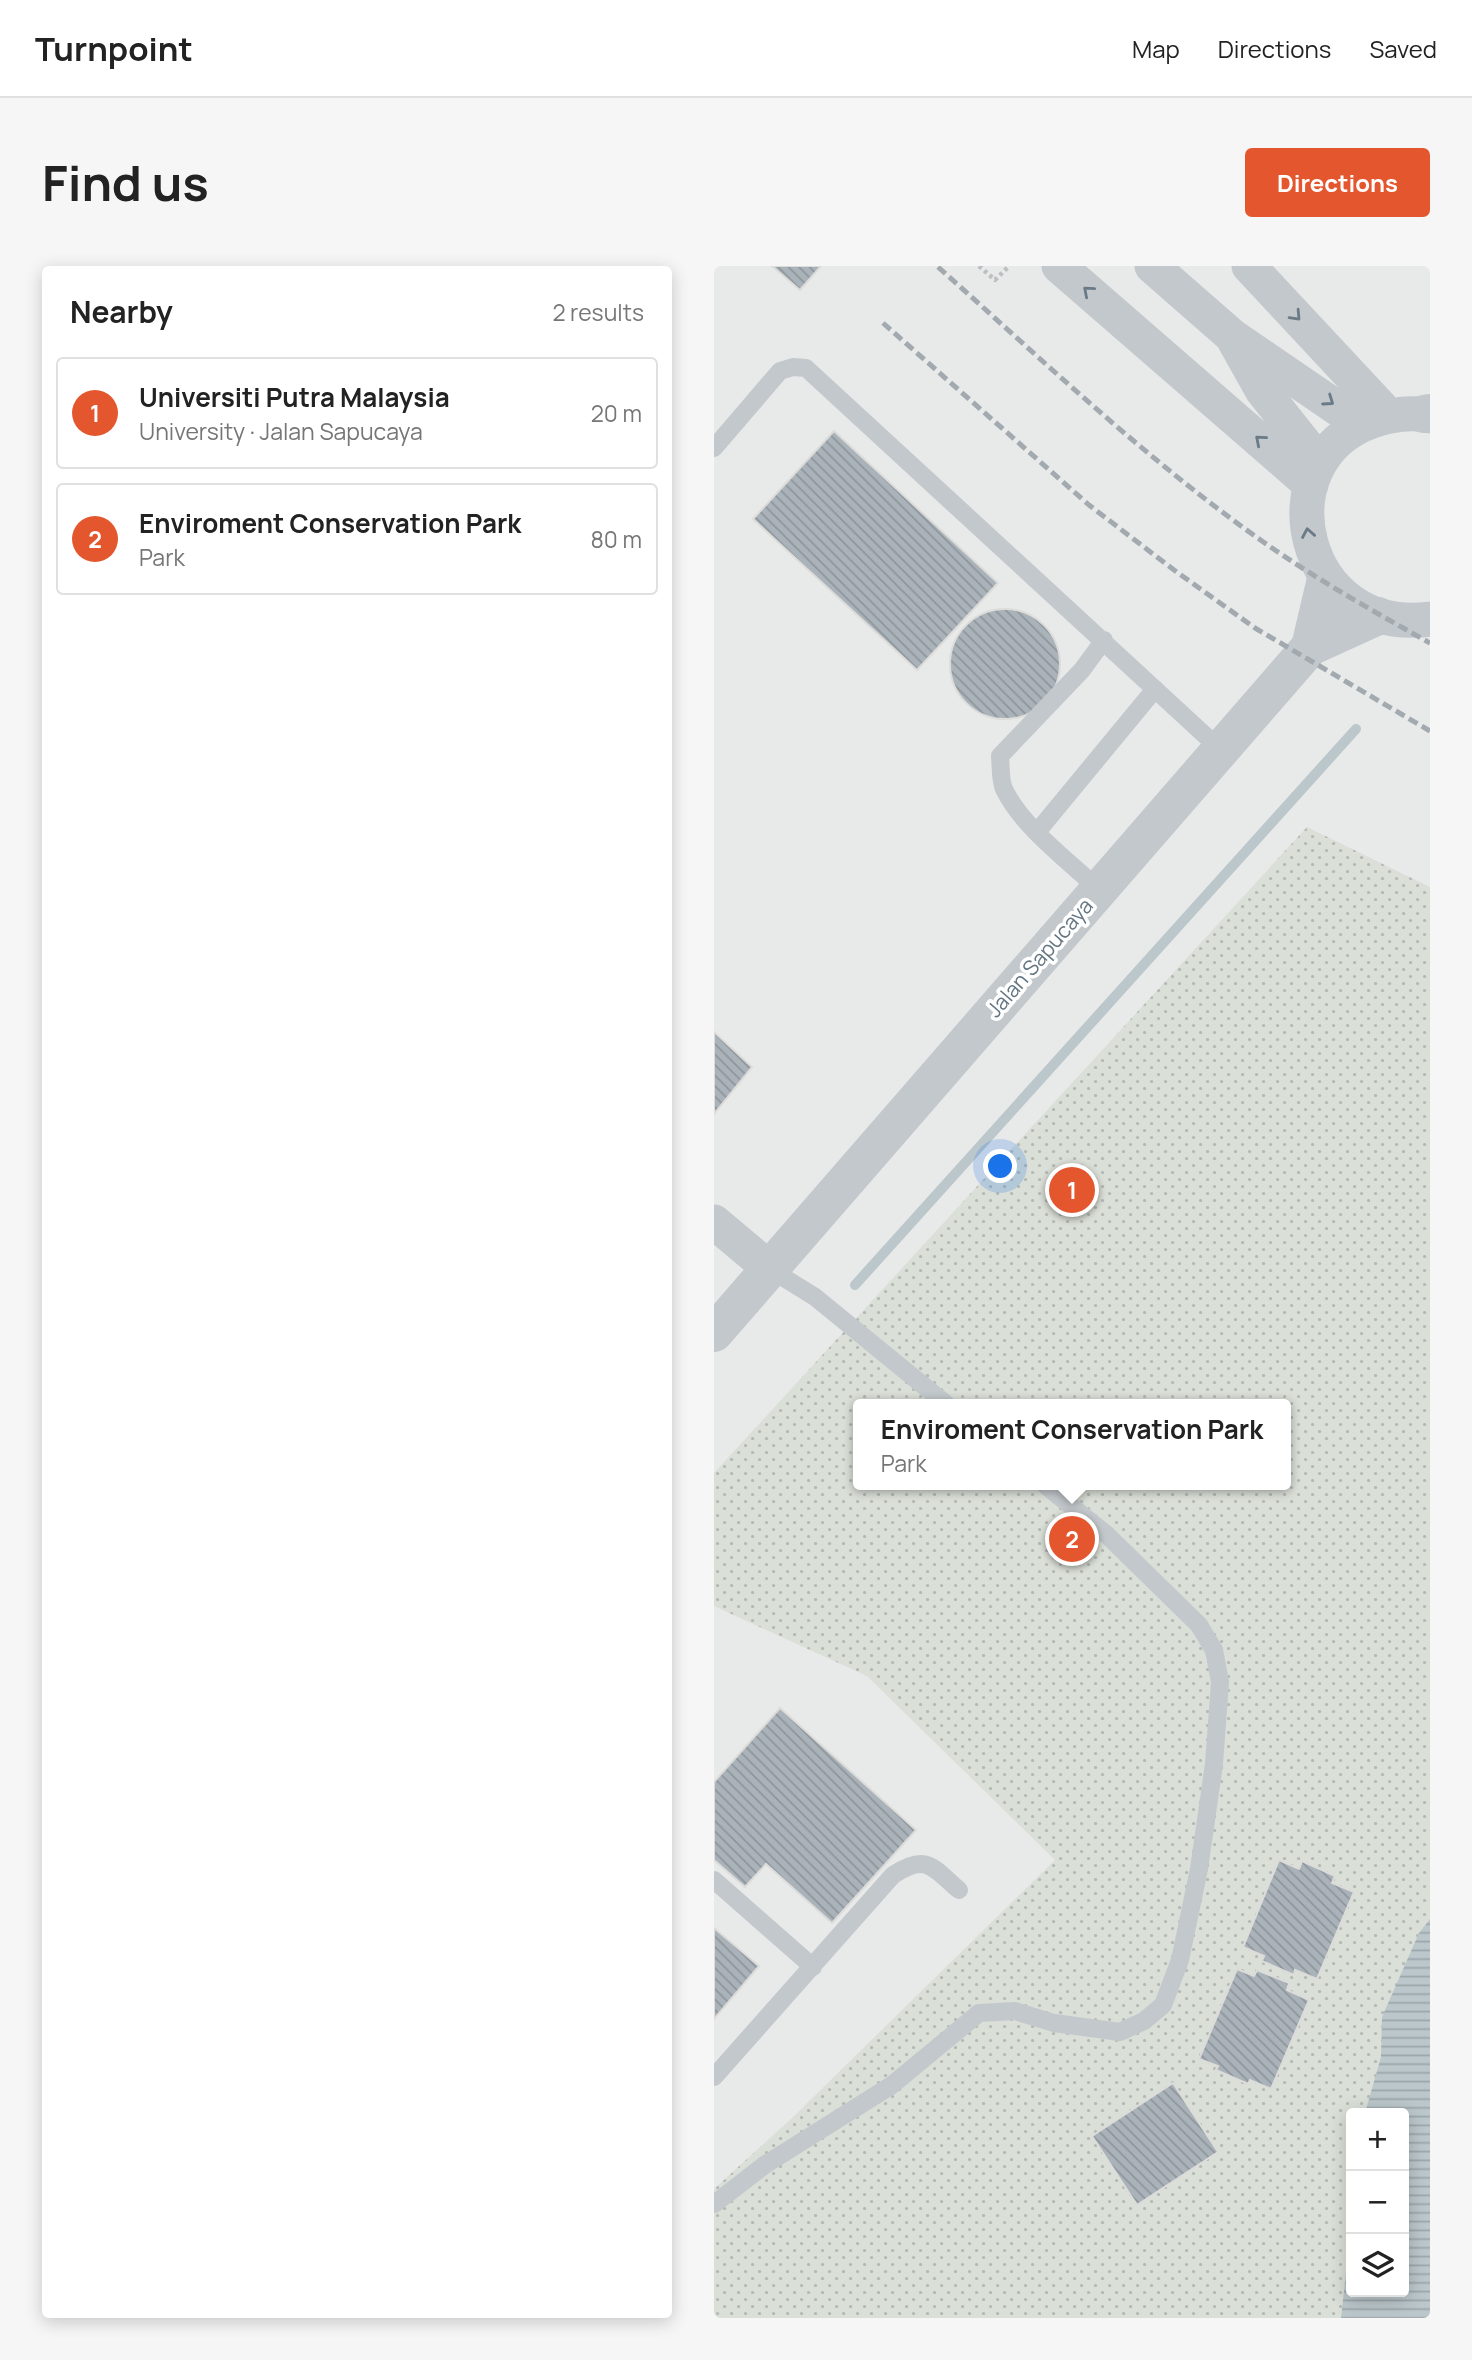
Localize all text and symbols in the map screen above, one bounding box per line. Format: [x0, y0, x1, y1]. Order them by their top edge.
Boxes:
text: Turnpoint [35, 26, 193, 71]
text: Map [1132, 32, 1180, 65]
text: Directions [1218, 32, 1331, 65]
text: Saved [1369, 32, 1437, 65]
button: Directions [1245, 148, 1430, 217]
text: Find us [42, 149, 209, 216]
one-way arrow [1083, 287, 1096, 299]
text: Nearby [70, 291, 173, 332]
text: 2 results [552, 296, 644, 328]
one-way arrow [1287, 308, 1300, 321]
text: Universiti Putra Malaysia [139, 379, 450, 415]
one-way arrow [1321, 393, 1334, 405]
text: 1 [90, 397, 100, 429]
text: 20 m [591, 397, 642, 429]
text: University · Jalan Sapucaya [139, 415, 423, 447]
one-way arrow [1255, 436, 1268, 448]
text: Enviroment Conservation Park [139, 505, 521, 541]
text: 2 [88, 523, 102, 555]
text: 80 m [591, 523, 642, 555]
one-way arrow [1301, 527, 1316, 539]
text: Park [139, 541, 185, 573]
street label: Jalan Sapucaya [980, 892, 1099, 1023]
your location [983, 1149, 1017, 1183]
pin: 1 [1049, 1164, 1095, 1216]
popup [853, 1399, 1291, 1490]
text: Enviroment Conservation Park [881, 1411, 1263, 1447]
text: Park [881, 1447, 927, 1479]
pin: 2 [1049, 1513, 1095, 1565]
map controls [1346, 2108, 1409, 2297]
button: + [1346, 2108, 1409, 2171]
button: − [1346, 2171, 1409, 2234]
button: layers [1346, 2234, 1409, 2297]

